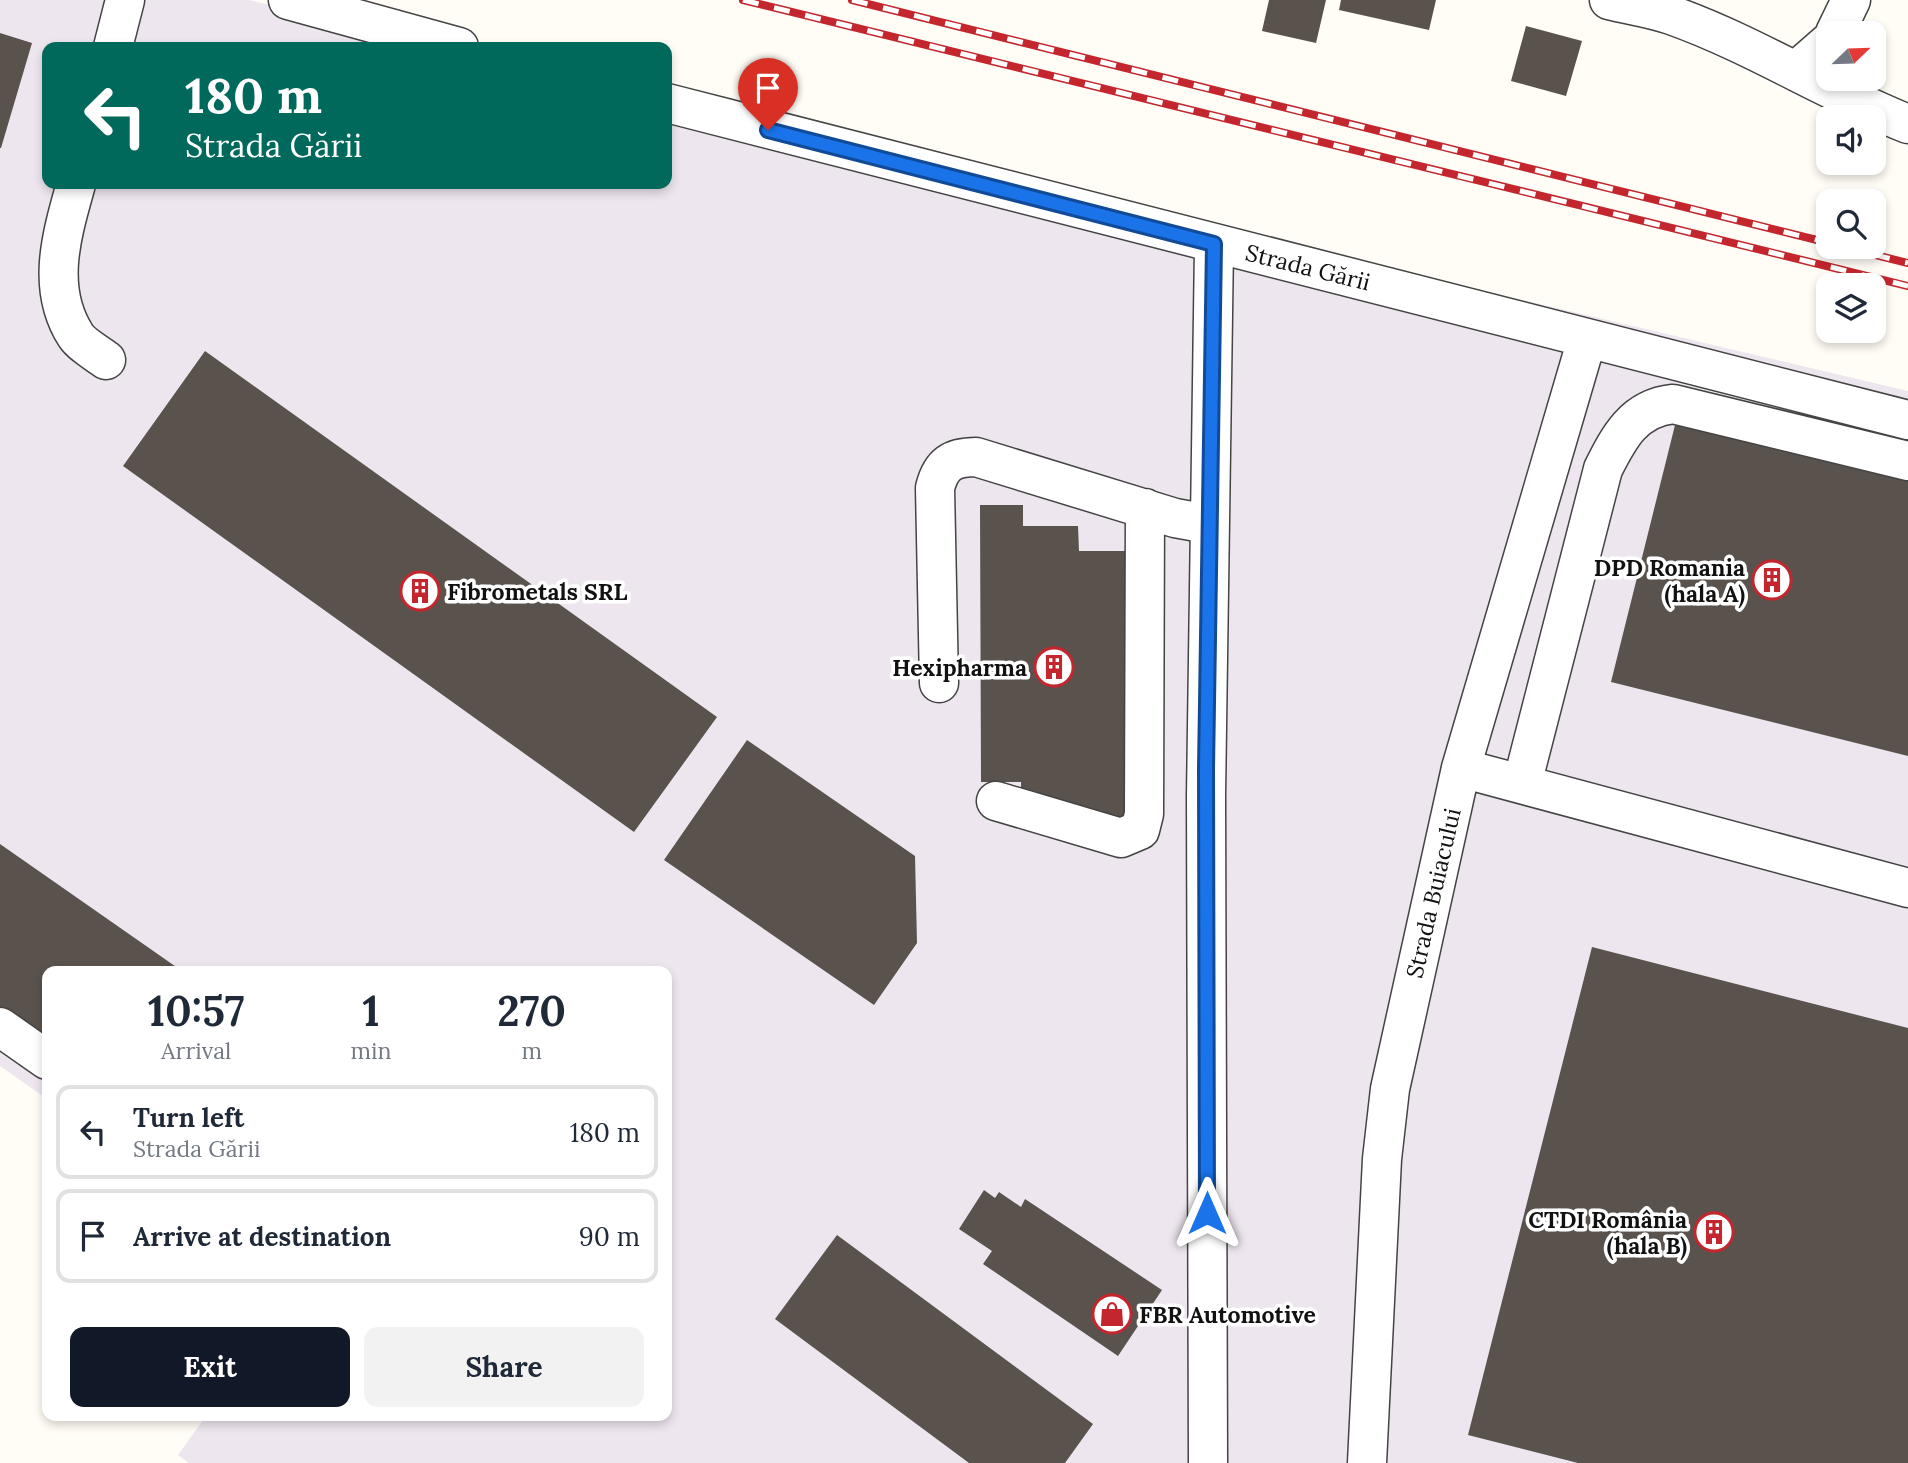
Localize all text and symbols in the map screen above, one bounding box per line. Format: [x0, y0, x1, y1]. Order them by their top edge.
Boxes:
north arrow [1816, 21, 1886, 91]
map controls [1816, 21, 1886, 343]
pin [738, 58, 798, 130]
text: 180 m [185, 64, 322, 126]
icon: arrive [749, 69, 787, 107]
icon: left [70, 70, 161, 161]
button: sound [1816, 105, 1886, 175]
text: Strada Gării [185, 125, 362, 166]
button: search [1816, 189, 1886, 259]
street label: Strada Gării [1243, 238, 1373, 296]
button: layers [1816, 273, 1886, 343]
place label: DPD Romania (hala A) [1594, 553, 1745, 609]
building icon: DPD Romania (hala A) [1751, 559, 1793, 601]
building icon: Fibrometals SRL [399, 570, 441, 612]
place label: Fibrometals SRL [447, 577, 627, 606]
building icon: Hexipharma [1033, 646, 1075, 688]
place label: Hexipharma [892, 653, 1027, 682]
street label: Strada Buiacului [1399, 805, 1467, 981]
text: 10:57 [148, 984, 245, 1038]
text: 1 [362, 984, 379, 1038]
text: 270 [497, 984, 566, 1038]
text: Arrival [161, 1036, 231, 1065]
text: min [350, 1036, 391, 1065]
text: m [521, 1036, 542, 1065]
text: Turn left [133, 1101, 244, 1134]
icon: left [74, 1113, 112, 1151]
text: 180 m [570, 1116, 640, 1149]
text: Strada Gării [133, 1134, 260, 1163]
position arrow [1170, 1176, 1244, 1250]
place label: CTDI România (hala B) [1528, 1205, 1687, 1261]
building icon: CTDI România (hala B) [1693, 1211, 1735, 1253]
icon: arrive [74, 1217, 112, 1255]
text: Arrive at destination [133, 1220, 391, 1253]
text: 90 m [579, 1220, 640, 1253]
shop icon: FBR Automotive [1091, 1293, 1133, 1335]
place label: FBR Automotive [1139, 1300, 1316, 1329]
button: Exit [70, 1327, 350, 1407]
button: Share [364, 1327, 644, 1407]

